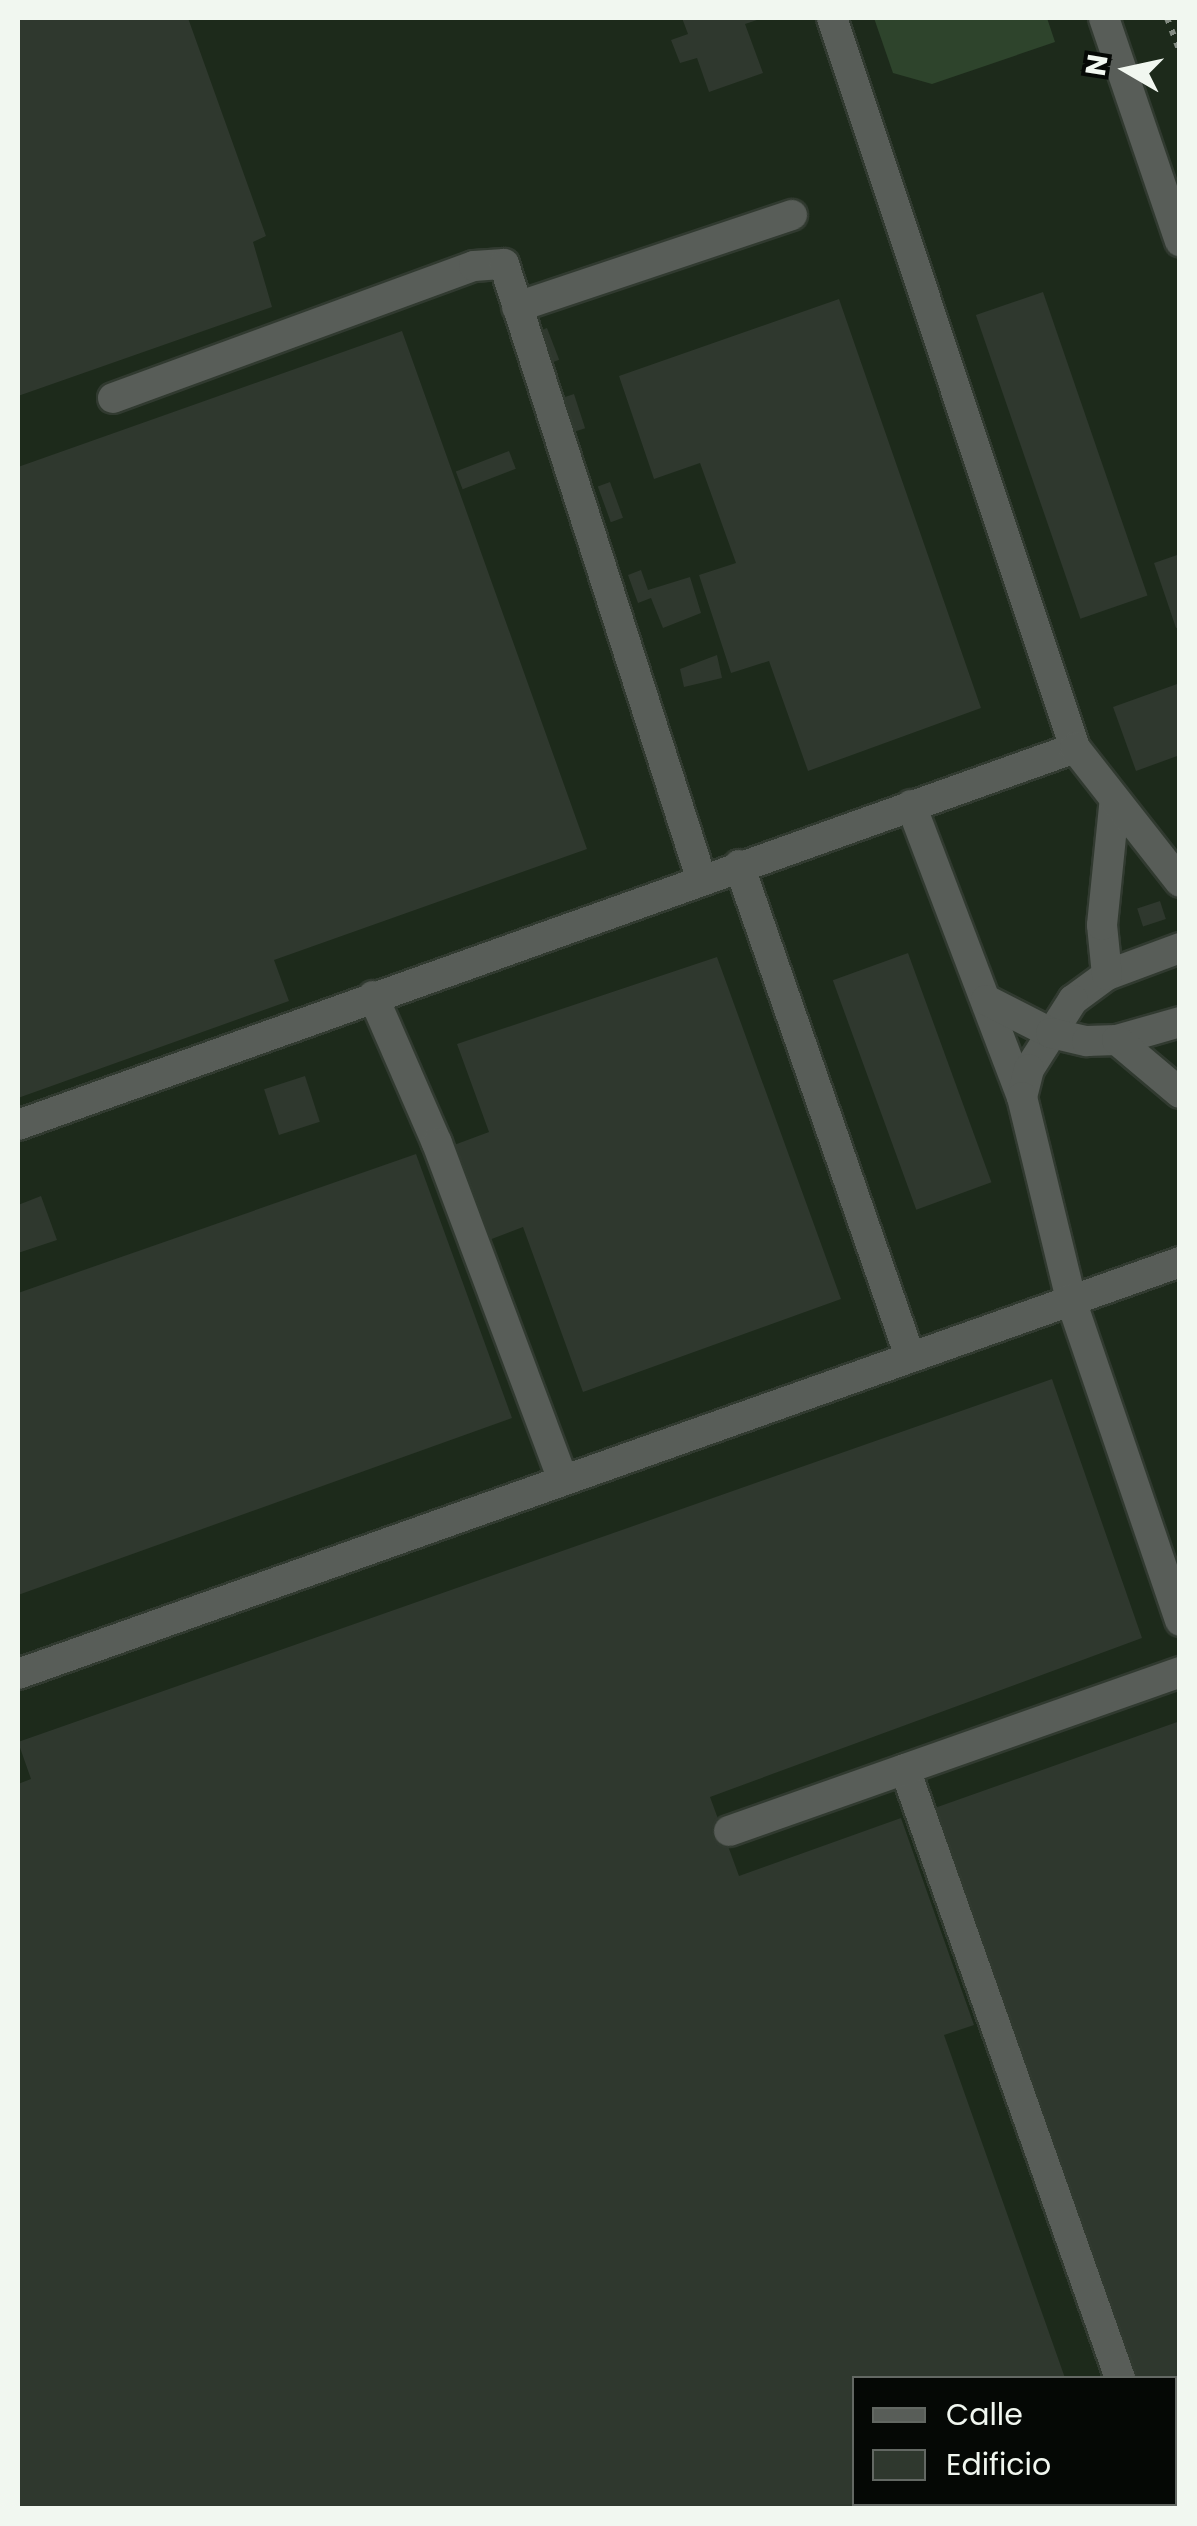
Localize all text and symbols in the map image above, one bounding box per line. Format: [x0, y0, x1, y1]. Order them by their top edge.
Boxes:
north arrow [1077, 20, 1177, 120]
text: N [1076, 52, 1118, 79]
legend [852, 2376, 1177, 2506]
text: Calle [946, 2393, 1023, 2436]
text: Edificio [946, 2443, 1051, 2486]

